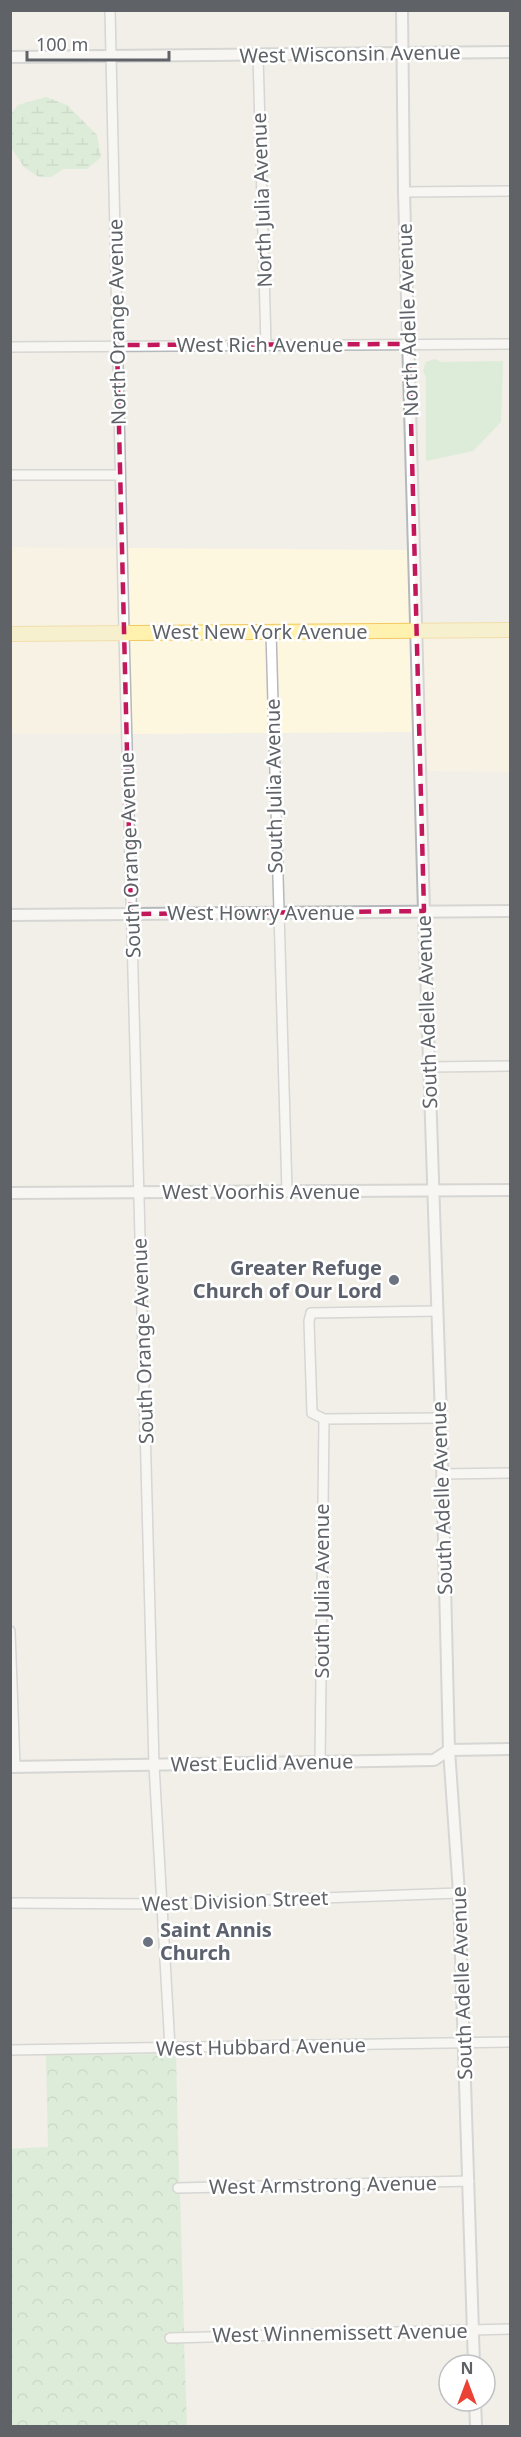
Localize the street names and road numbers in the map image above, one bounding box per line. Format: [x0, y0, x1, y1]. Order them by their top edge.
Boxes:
street label: West Wisconsin Avenue [239, 38, 461, 69]
street label: North Julia Avenue [245, 112, 278, 288]
street label: North Orange Avenue [101, 219, 132, 425]
street label: North Adelle Avenue [391, 223, 424, 417]
street label: West Rich Avenue [177, 331, 343, 358]
street label: West New York Avenue [152, 618, 368, 645]
street label: South Julia Avenue [258, 698, 289, 874]
street label: South Orange Avenue [112, 751, 147, 959]
street label: West Howry Avenue [167, 899, 355, 926]
street label: South Adelle Avenue [410, 915, 443, 1109]
street label: West Voorhis Avenue [162, 1178, 360, 1205]
street label: South Orange Avenue [125, 1237, 160, 1445]
street label: South Adelle Avenue [425, 1401, 458, 1595]
street label: South Julia Avenue [308, 1504, 335, 1679]
street label: West Euclid Avenue [170, 1747, 354, 1778]
street label: West Division Street [141, 1884, 329, 1917]
street label: South Adelle Avenue [445, 1886, 478, 2080]
street label: West Hubbard Avenue [156, 2031, 366, 2062]
street label: West Armstrong Avenue [209, 2169, 437, 2200]
street label: West Winnemissett Avenue [212, 2317, 468, 2348]

